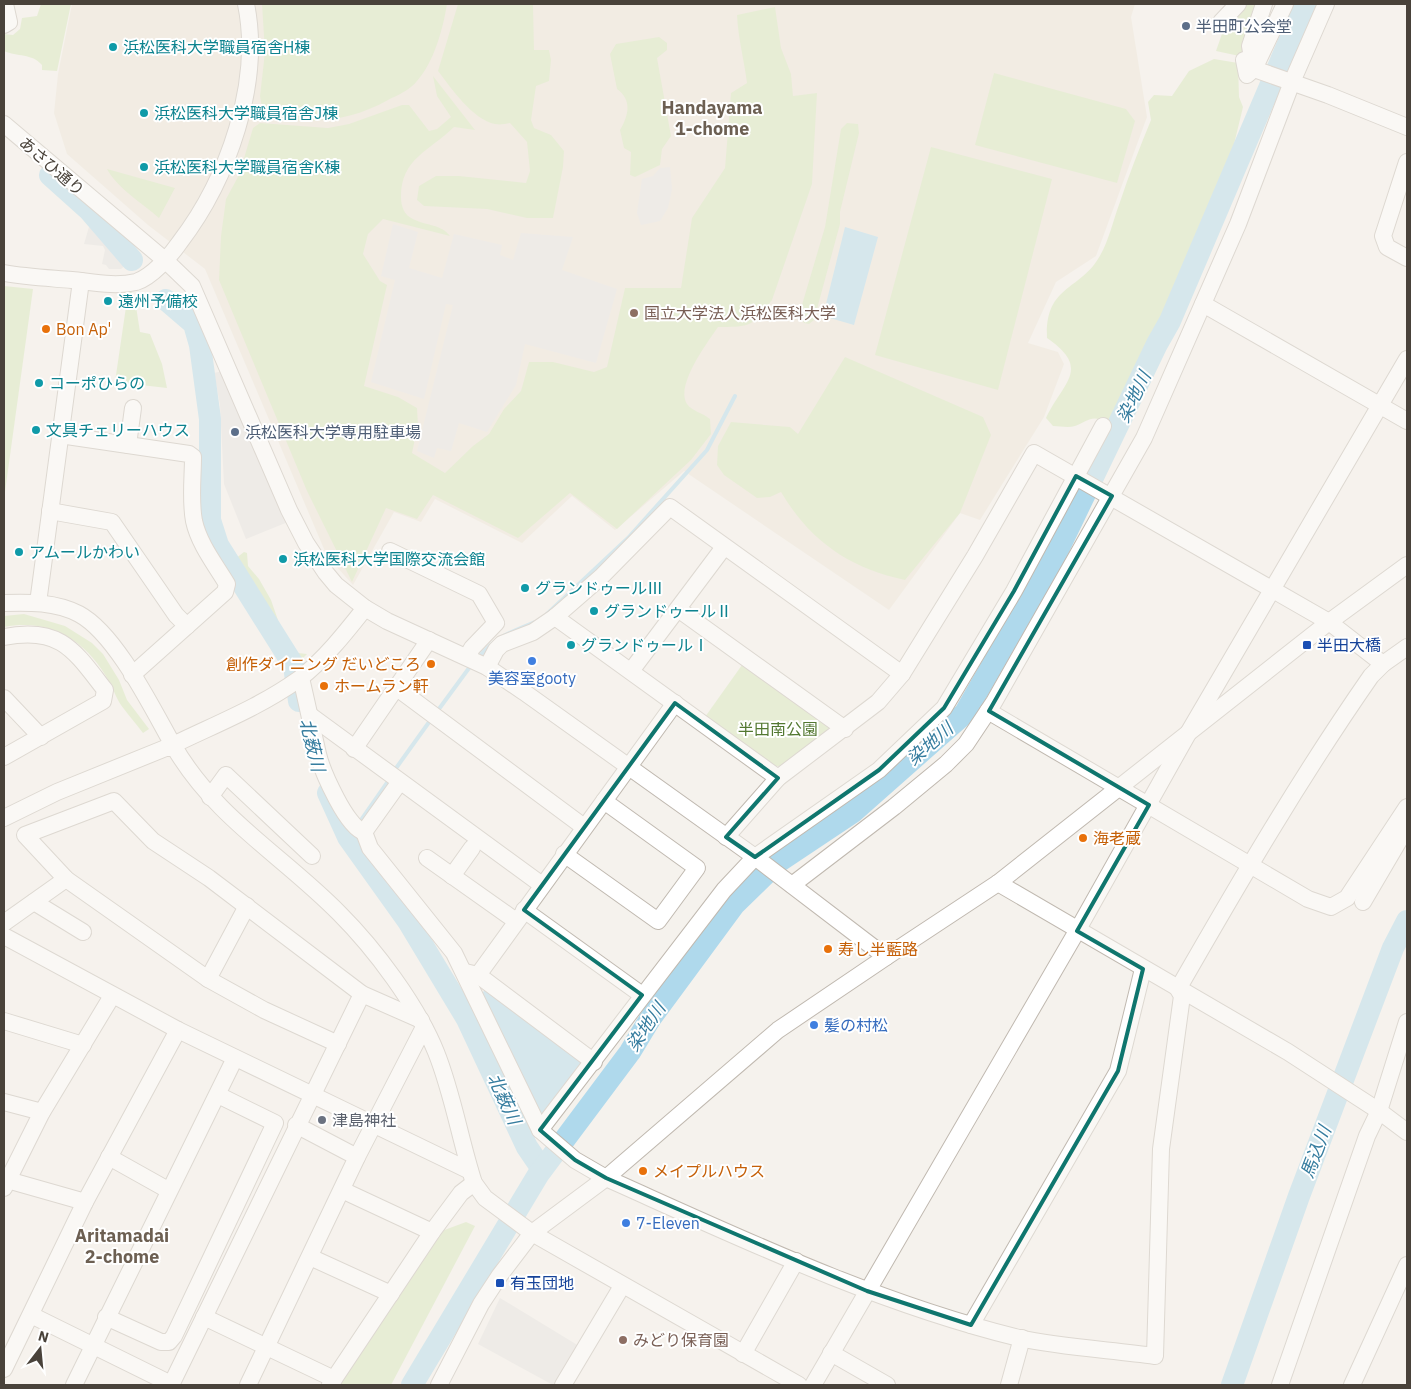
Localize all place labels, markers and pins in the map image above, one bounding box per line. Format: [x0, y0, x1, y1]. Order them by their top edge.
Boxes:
place label: 半田町公会堂 [1196, 16, 1292, 36]
marker: 半田町公会堂 [1180, 20, 1192, 32]
place label: 浜松医科大学職員宿舎H棟 [123, 37, 310, 57]
marker: 浜松医科大学職員宿舎H棟 [107, 41, 119, 53]
place label: 浜松医科大学職員宿舎J棟 [154, 103, 338, 123]
marker: 浜松医科大学職員宿舎J棟 [138, 107, 150, 119]
place label: 浜松医科大学職員宿舎K棟 [154, 157, 340, 177]
marker: 浜松医科大学職員宿舎K棟 [138, 161, 150, 173]
place label: 遠州予備校 [118, 291, 198, 311]
marker: 遠州予備校 [102, 295, 114, 307]
place label: 国立大学法人浜松医科大学 [644, 303, 836, 323]
marker: 国立大学法人浜松医科大学 [628, 307, 640, 319]
place label: Bon Ap' [56, 319, 111, 339]
marker: Bon Ap' [40, 323, 52, 335]
place label: コーポひらの [49, 373, 145, 393]
marker: コーポひらの [33, 377, 45, 389]
place label: 文具チェリーハウス [46, 420, 190, 440]
place label: 浜松医科大学専用駐車場 [245, 422, 421, 442]
marker: 文具チェリーハウス [30, 424, 42, 436]
marker: 浜松医科大学専用駐車場 [229, 426, 241, 438]
place label: アムールかわい [29, 542, 140, 562]
marker: アムールかわい [13, 546, 25, 558]
place label: 浜松医科大学国際交流会館 [293, 549, 485, 569]
marker: 浜松医科大学国際交流会館 [277, 553, 289, 565]
place label: グランドゥールⅢ [535, 578, 663, 598]
marker: グランドゥールⅢ [519, 582, 531, 594]
place label: グランドゥールⅡ [604, 601, 732, 621]
marker: グランドゥールⅡ [588, 605, 600, 617]
place label: グランドゥールⅠ [581, 635, 709, 655]
place label: 半田大橋 [1317, 635, 1381, 655]
marker: グランドゥールⅠ [565, 639, 577, 651]
marker: 半田大橋 [1301, 639, 1313, 651]
place label: 創作ダイニング だいどころ [226, 654, 421, 674]
marker: 美容室gooty [526, 655, 538, 667]
marker: 創作ダイニング だいどころ [425, 658, 437, 670]
place label: 美容室gooty [488, 668, 576, 688]
place label: ホームラン軒 [334, 676, 429, 696]
marker: ホームラン軒 [318, 680, 330, 692]
place label: 海老蔵 [1093, 828, 1141, 848]
marker: 海老蔵 [1077, 832, 1089, 844]
place label: 寿し半藍路 [838, 939, 918, 959]
marker: 寿し半藍路 [822, 943, 834, 955]
place label: 髪の村松 [824, 1015, 888, 1035]
marker: 髪の村松 [808, 1019, 820, 1031]
place label: 津島神社 [332, 1110, 396, 1130]
marker: 津島神社 [316, 1114, 328, 1126]
place label: メイプルハウス [653, 1161, 765, 1181]
marker: メイプルハウス [637, 1165, 649, 1177]
place label: 7-Eleven [636, 1213, 700, 1233]
marker: 7-Eleven [620, 1217, 632, 1229]
place label: 有玉団地 [510, 1273, 574, 1293]
marker: 有玉団地 [494, 1277, 506, 1289]
place label: みどり保育園 [633, 1330, 729, 1350]
marker: みどり保育園 [617, 1334, 629, 1346]

